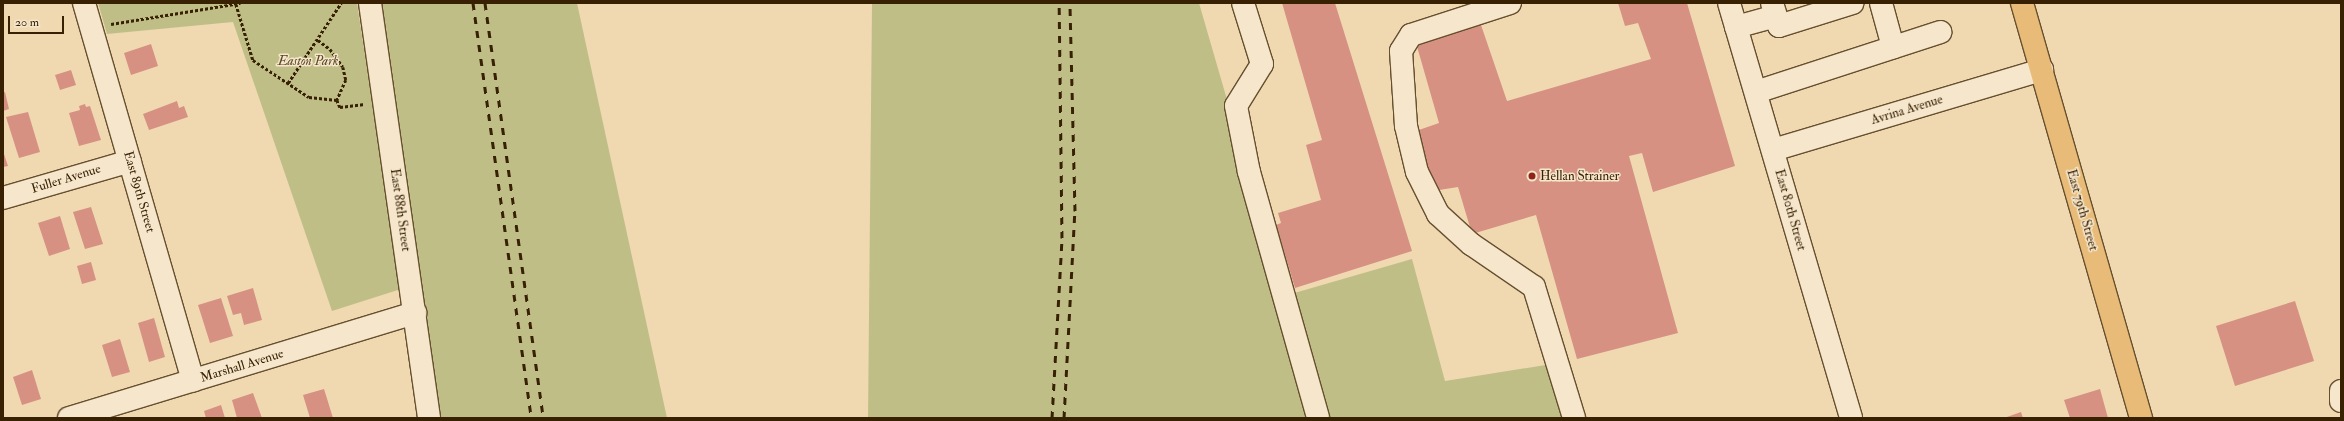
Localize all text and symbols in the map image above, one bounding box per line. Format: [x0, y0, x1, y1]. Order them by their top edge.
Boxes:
scale bar [10, 8, 66, 34]
text: 20 m [15, 15, 39, 30]
park label: Easton Park [278, 53, 338, 69]
street label: Avrina Avenue [1869, 92, 1945, 128]
street label: East 89th Street [120, 149, 158, 235]
street label: Fuller Avenue [29, 161, 103, 197]
street label: East 80th Street [1771, 167, 1809, 253]
street label: East 88th Street [386, 168, 414, 252]
place label: Hellan Strainer [1540, 168, 1619, 184]
street label: East 79th Street [2063, 168, 2101, 252]
marker: Hellan Strainer [1527, 171, 1537, 181]
street label: Marshall Avenue [198, 346, 286, 386]

